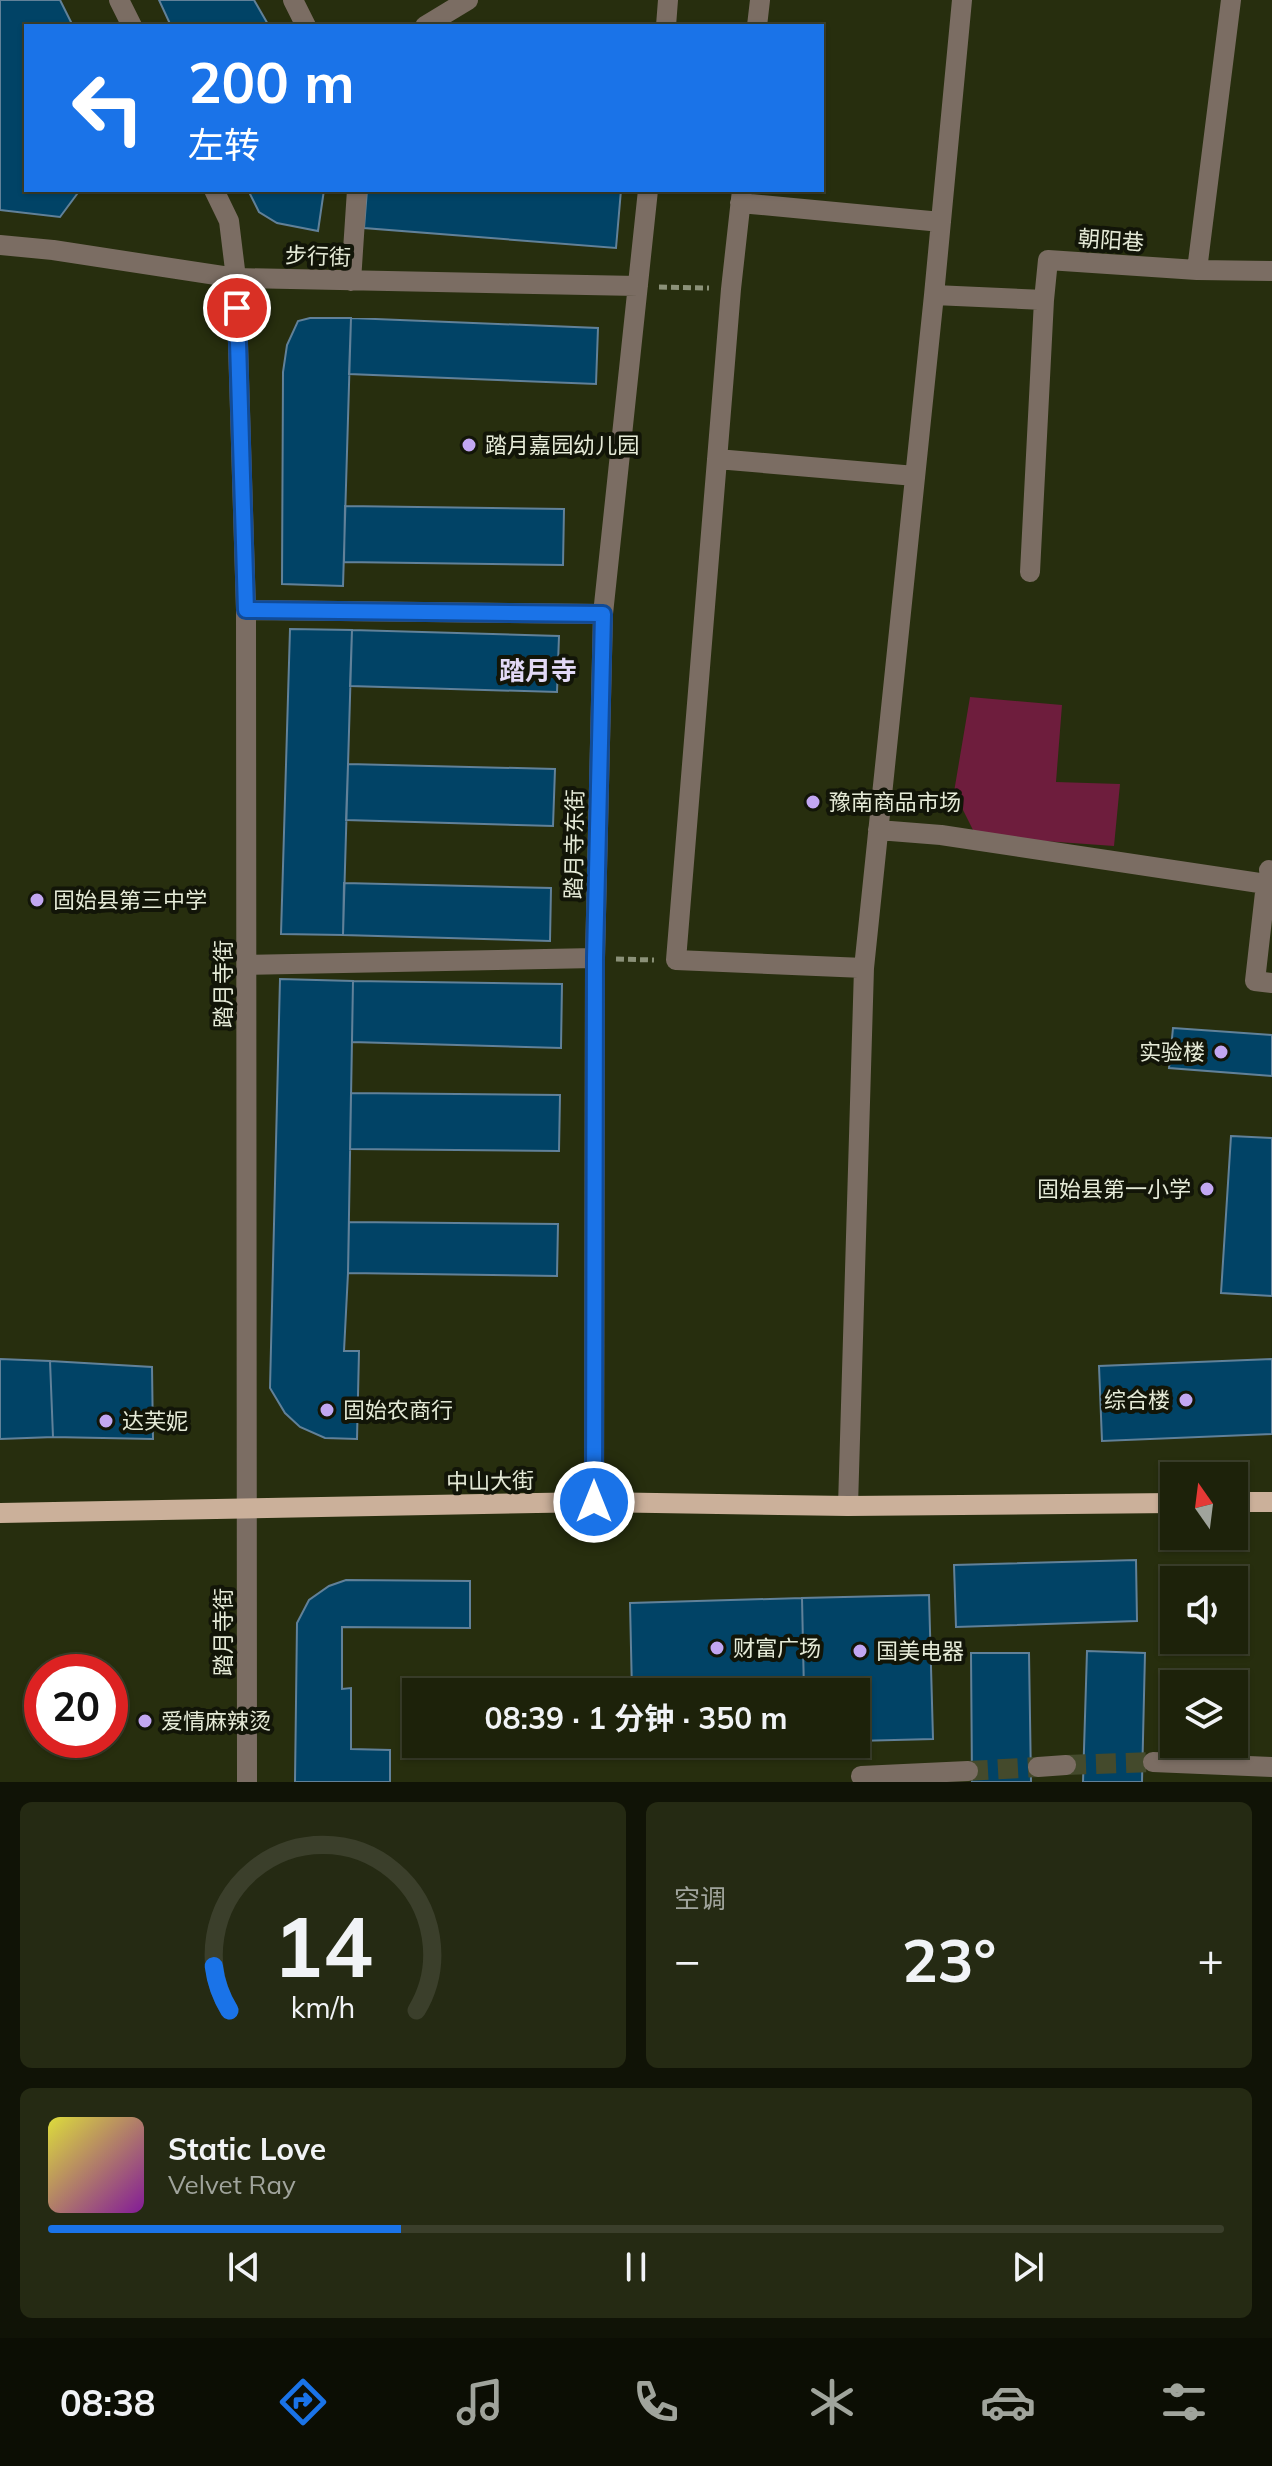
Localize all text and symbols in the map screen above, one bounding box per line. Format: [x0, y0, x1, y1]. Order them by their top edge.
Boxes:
text: 200 m [188, 47, 355, 117]
icon: left [56, 56, 160, 160]
text: 左转 [188, 122, 260, 167]
street label: 朝阳巷 [1077, 224, 1145, 256]
street label: 步行街 [285, 241, 351, 271]
pin [203, 274, 271, 342]
icon: arrive [215, 286, 259, 330]
place label: 踏月嘉园幼儿园 [485, 431, 639, 459]
marker: 踏月嘉园幼儿园 [460, 436, 478, 454]
district label: 踏月寺 [499, 654, 577, 687]
place label: 豫南商品市场 [829, 788, 961, 816]
street label: 踏月寺东街 [559, 789, 589, 899]
marker: 豫南商品市场 [804, 793, 822, 811]
place label: 固始县第三中学 [53, 886, 207, 914]
marker: 固始县第三中学 [28, 891, 46, 909]
street label: 踏月寺街 [209, 940, 237, 1028]
place label: 实验楼 [1139, 1038, 1205, 1066]
marker: 实验楼 [1212, 1043, 1230, 1061]
place label: 固始县第一小学 [1037, 1175, 1191, 1203]
marker: 固始县第一小学 [1198, 1180, 1216, 1198]
place label: 综合楼 [1104, 1386, 1170, 1414]
marker: 综合楼 [1177, 1391, 1195, 1409]
place label: 固始农商行 [343, 1396, 453, 1424]
marker: 固始农商行 [318, 1401, 336, 1419]
place label: 达芙妮 [122, 1407, 188, 1435]
marker: 达芙妮 [97, 1412, 115, 1430]
position arrow [552, 1460, 636, 1544]
north arrow [1160, 1462, 1248, 1550]
map controls [1160, 1462, 1248, 1758]
street label: 中山大街 [446, 1466, 534, 1496]
button: sound [1160, 1566, 1248, 1654]
street label: 踏月寺街 [209, 1588, 237, 1676]
place label: 财富广场 [733, 1634, 821, 1662]
place label: 国美电器 [876, 1637, 964, 1665]
marker: 财富广场 [708, 1639, 726, 1657]
marker: 国美电器 [851, 1642, 869, 1660]
speed limit sign: 20 [24, 1654, 128, 1758]
button: layers [1160, 1670, 1248, 1758]
text: 08:39 · 1 分钟 · 350 m [485, 1699, 787, 1737]
place label: 爱情麻辣烫 [161, 1707, 271, 1735]
marker: 爱情麻辣烫 [136, 1712, 154, 1730]
text: 空调 [674, 1882, 726, 1915]
text: 14 [273, 1893, 373, 1998]
text: 23° [902, 1922, 996, 1997]
text: − [674, 1932, 700, 1987]
text: + [1198, 1932, 1224, 1987]
text: km/h [291, 1989, 355, 2025]
text: Static Love [168, 2130, 326, 2168]
text: Velvet Ray [168, 2168, 296, 2201]
icon: previous [222, 2245, 266, 2289]
icon: pause [614, 2245, 658, 2289]
icon: next [1006, 2245, 1050, 2289]
icon: directions [275, 2374, 331, 2430]
icon: music [452, 2374, 508, 2430]
icon: phone [628, 2374, 684, 2430]
icon: climate [804, 2374, 860, 2430]
icon: car [980, 2374, 1036, 2430]
icon: filters [1156, 2374, 1212, 2430]
text: 08:38 [60, 2380, 155, 2425]

